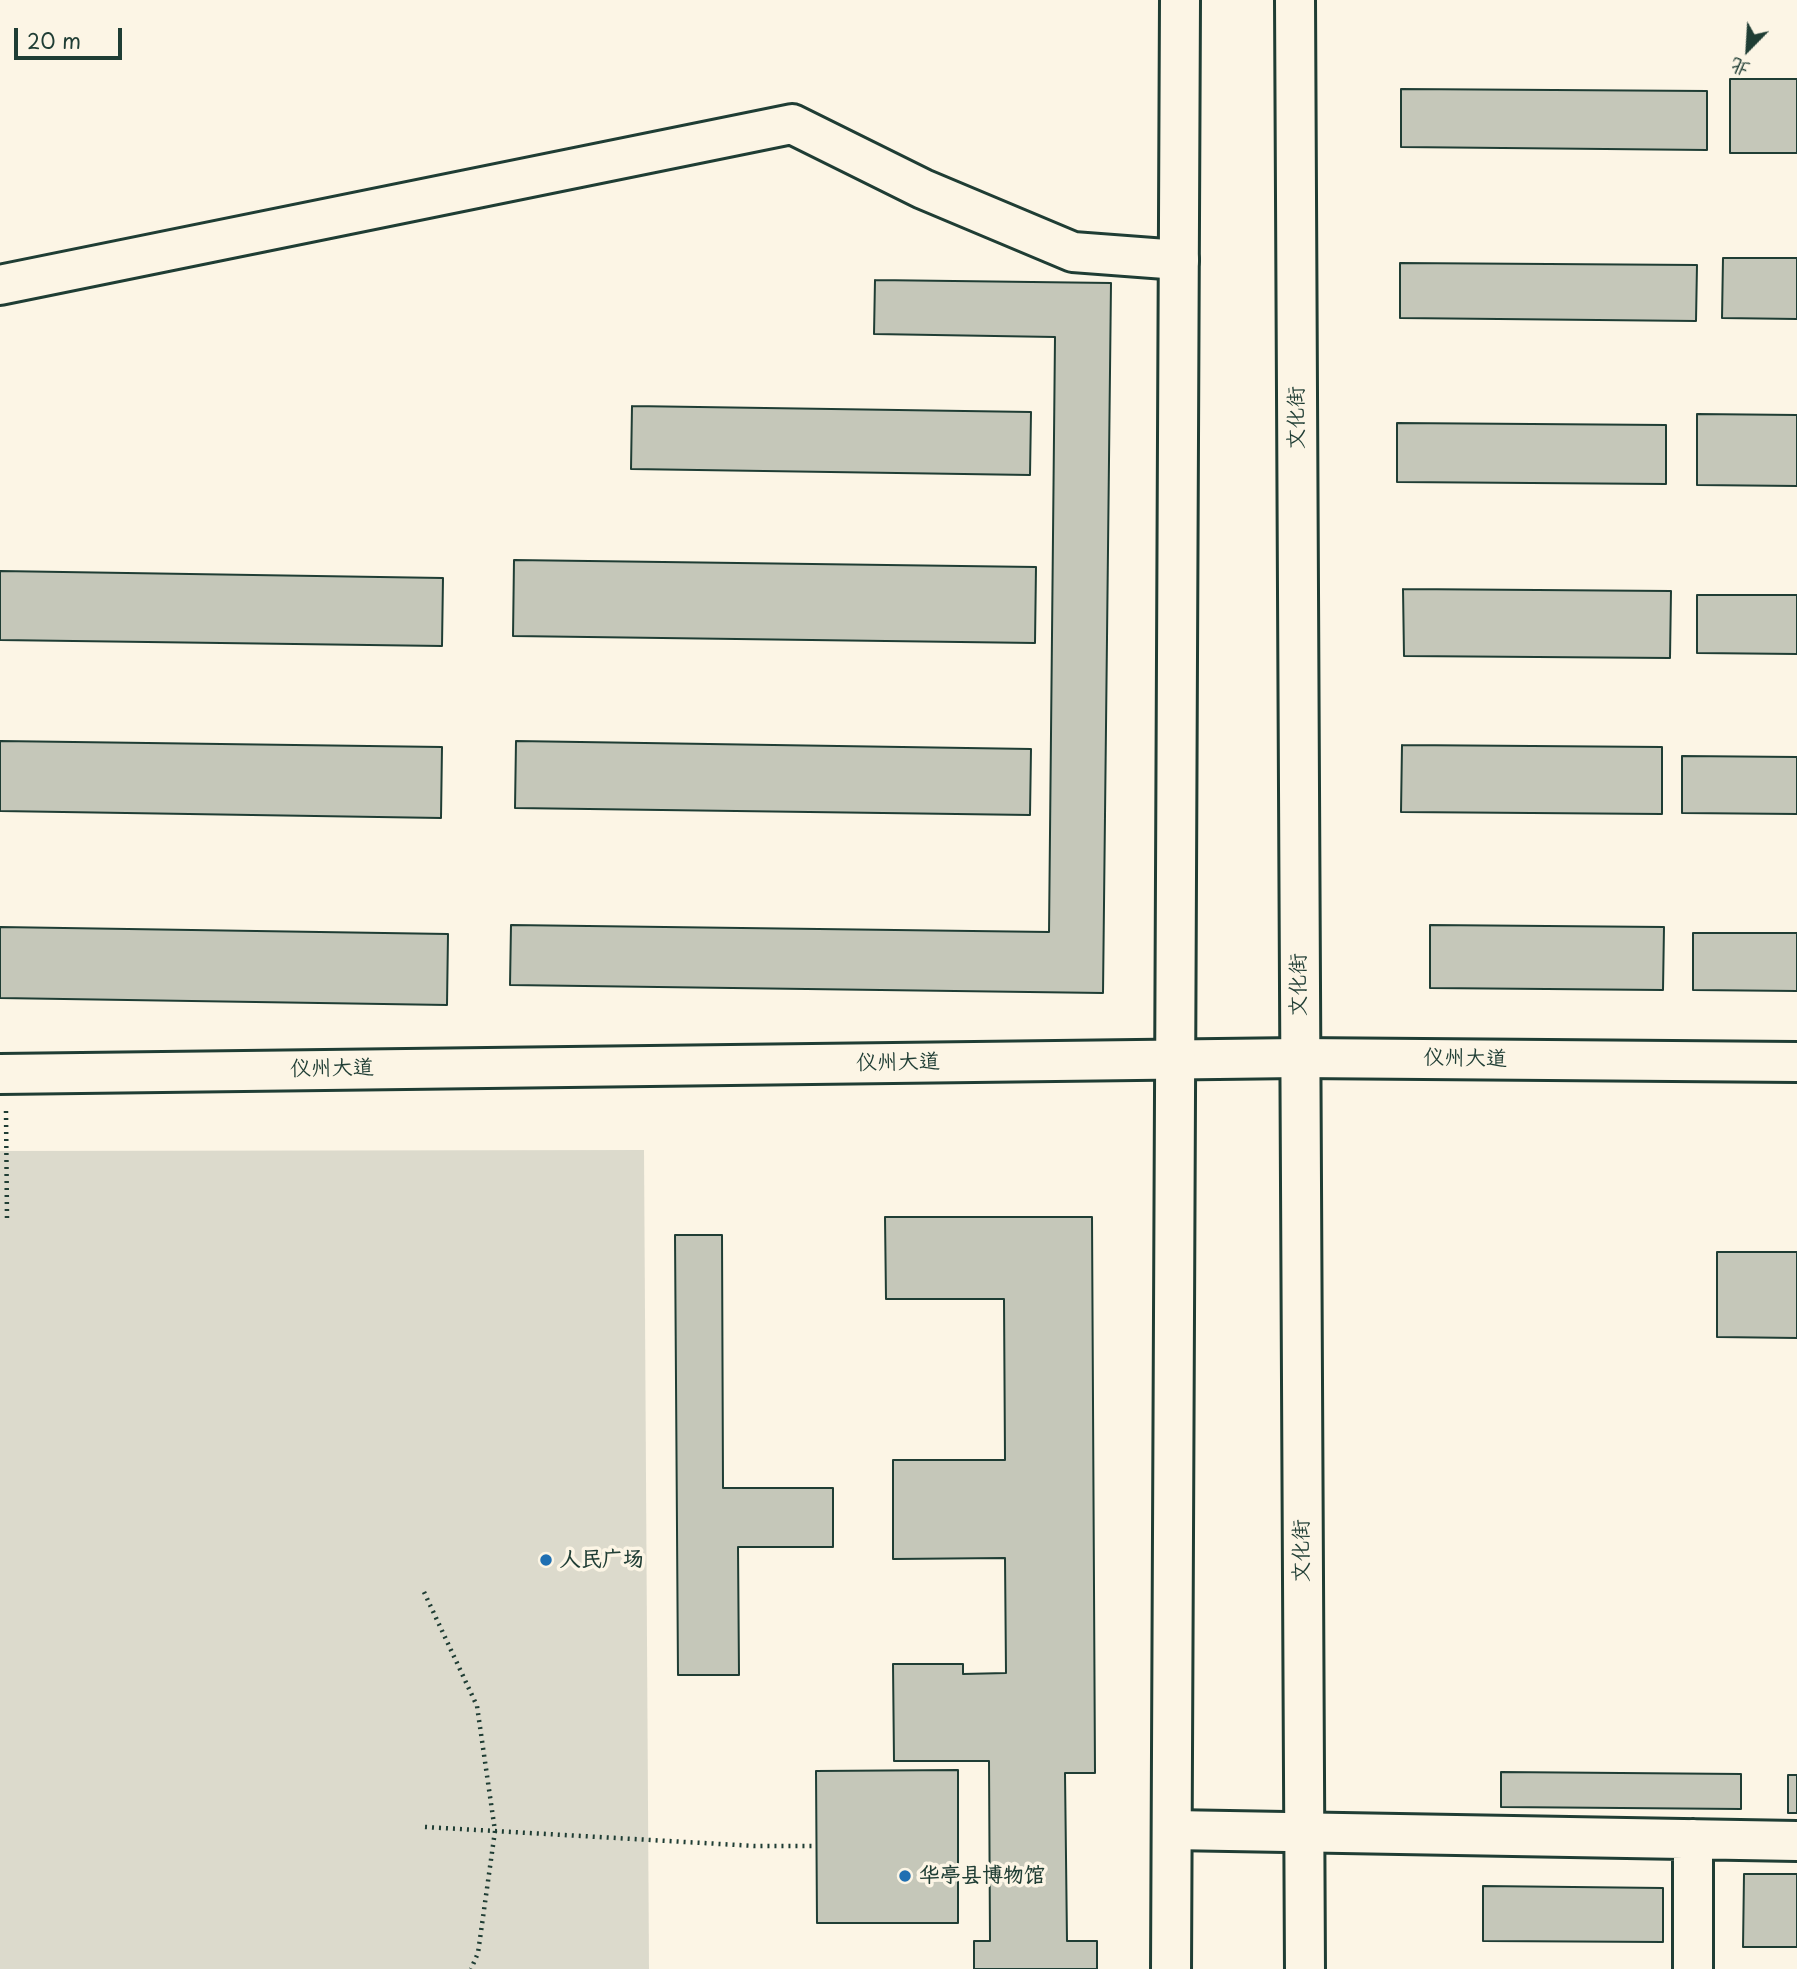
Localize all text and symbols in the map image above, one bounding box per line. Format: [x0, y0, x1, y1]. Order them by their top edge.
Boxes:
scale bar [18, 14, 126, 58]
north arrow [1713, 14, 1783, 84]
text: 20 m [27, 24, 81, 56]
text: 北 [1725, 52, 1754, 85]
street label: 文化街 [1284, 387, 1310, 449]
street label: 文化街 [1286, 954, 1312, 1016]
street label: 仪州大道 [1423, 1046, 1507, 1072]
street label: 仪州大道 [856, 1050, 940, 1076]
street label: 仪州大道 [290, 1056, 374, 1082]
street label: 文化街 [1289, 1520, 1315, 1582]
place label: 人民广场 [560, 1547, 644, 1573]
marker: 人民广场 [538, 1552, 554, 1568]
place label: 华亭县博物馆 [919, 1863, 1045, 1889]
marker: 华亭县博物馆 [897, 1868, 913, 1884]

